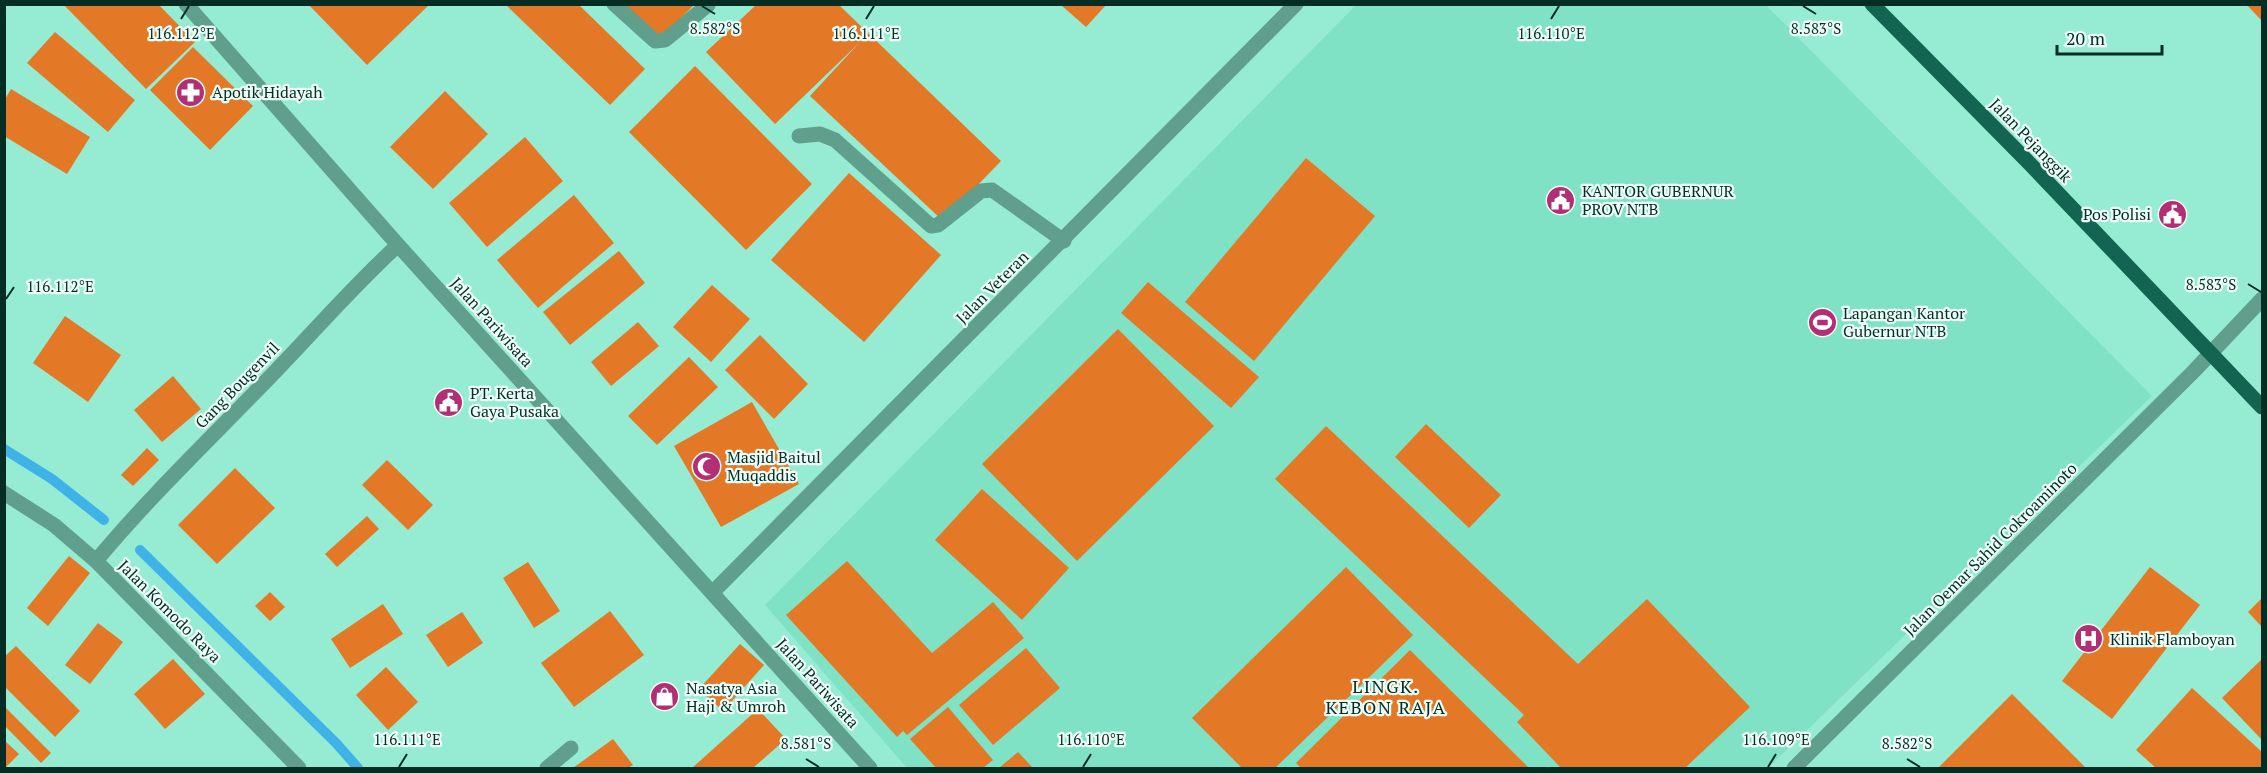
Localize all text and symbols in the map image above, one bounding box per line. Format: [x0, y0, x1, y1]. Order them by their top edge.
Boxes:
text: 8.582°S [690, 18, 740, 38]
text: 8.583°S [1791, 18, 1841, 38]
scale bar [2057, 18, 2162, 56]
text: 116.112°E [147, 23, 215, 43]
text: 116.111°E [832, 23, 900, 43]
text: 116.110°E [1517, 23, 1585, 43]
text: 20 m [2066, 26, 2106, 50]
pharmacy icon: Apotik Hidayah [175, 76, 207, 108]
place label: Apotik Hidayah [212, 81, 323, 103]
street label: Jalan Pejanggik [1985, 93, 2077, 187]
place label: KANTOR GUBERNUR PROV NTB [1582, 180, 1735, 220]
public building icon: KANTOR GUBERNUR PROV NTB [1545, 184, 1577, 216]
public building icon: Pos Polisi [2156, 198, 2188, 230]
place label: Pos Polisi [2083, 203, 2151, 225]
street label: Jalan Veteran [951, 245, 1034, 328]
street label: Jalan Pariwisata [446, 272, 538, 372]
text: 8.583°S [2186, 274, 2236, 294]
text: 116.112°E [26, 276, 94, 296]
place label: Lapangan Kantor Gubernur NTB [1843, 302, 1966, 342]
sports icon: Lapangan Kantor Gubernur NTB [1806, 306, 1838, 338]
street label: Gang Bougenvil [190, 337, 284, 433]
place label: PT. Kerta Gaya Pusaka [470, 382, 559, 422]
public building icon: PT. Kerta Gaya Pusaka [433, 386, 465, 418]
place label: Masjid Baitul Muqaddis [727, 446, 821, 486]
mosque icon: Masjid Baitul Muqaddis [690, 450, 722, 482]
street label: Jalan Oemar Sahid Cokroaminoto [1898, 457, 2082, 641]
street label: Jalan Komodo Raya [114, 555, 226, 667]
hospital icon: Klinik Flamboyan [2073, 623, 2105, 655]
place label: Klinik Flamboyan [2110, 628, 2235, 650]
street label: Jalan Pariwisata [772, 633, 864, 733]
district label: LINGK. KEBON RAJA [1325, 674, 1447, 719]
place label: Nasatya Asia Haji & Umroh [686, 677, 786, 717]
shop icon: Nasatya Asia Haji & Umroh [649, 681, 681, 713]
text: 116.111°E [373, 729, 441, 749]
text: 116.110°E [1057, 729, 1125, 749]
text: 116.109°E [1742, 729, 1810, 749]
text: 8.581°S [781, 733, 831, 753]
text: 8.582°S [1882, 733, 1932, 753]

